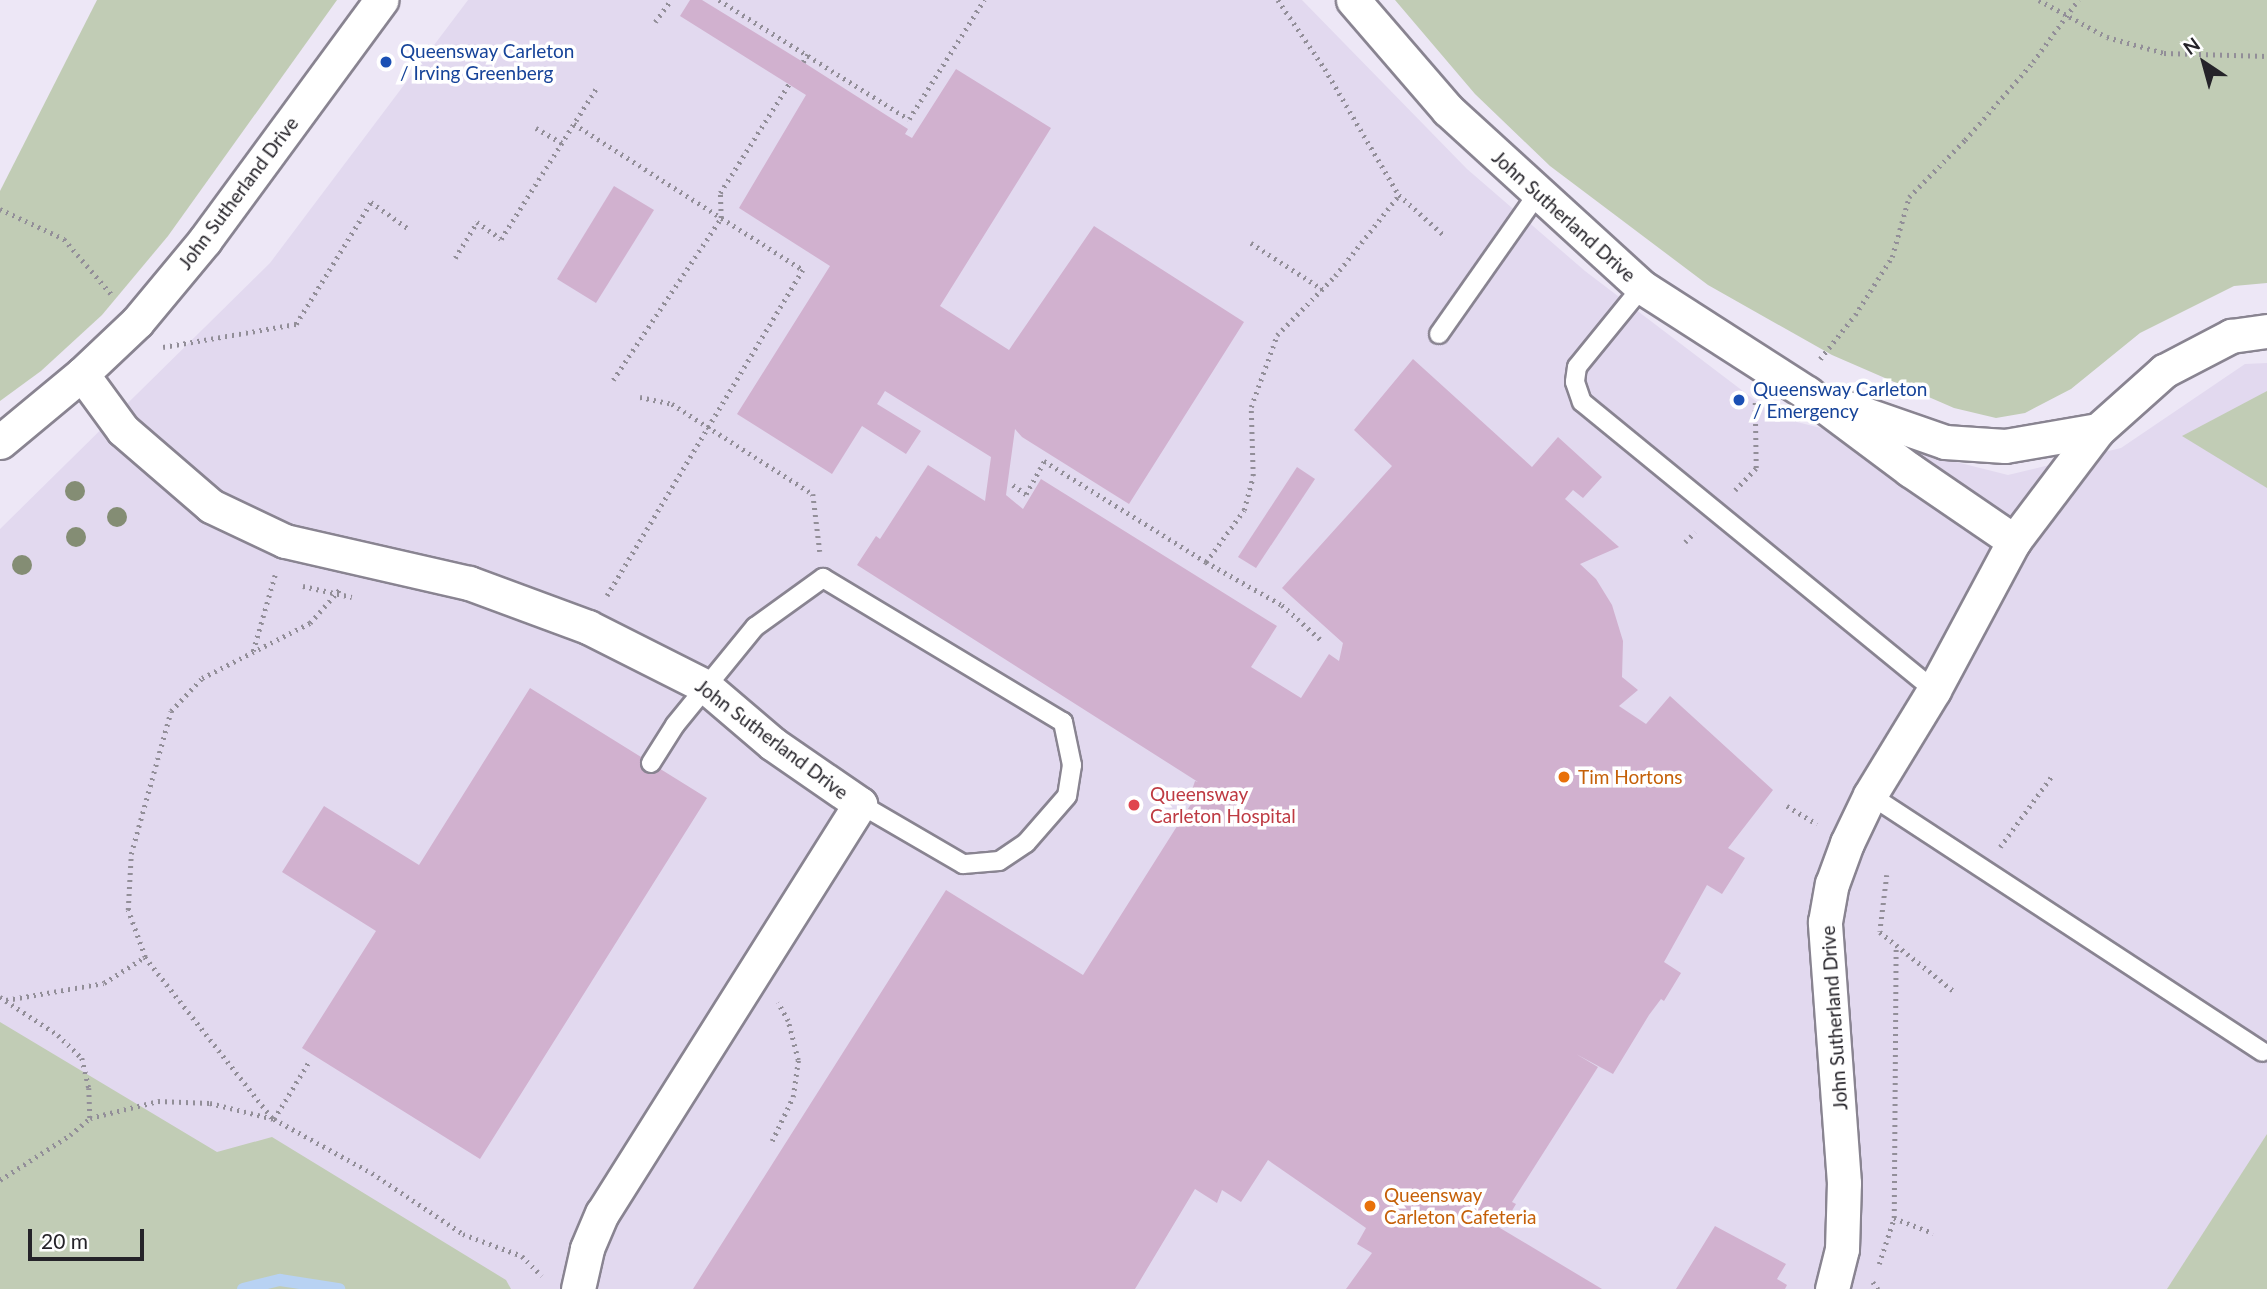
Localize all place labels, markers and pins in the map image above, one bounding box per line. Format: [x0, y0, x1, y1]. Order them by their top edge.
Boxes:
place label: Queensway Carleton / Irving Greenberg [400, 40, 575, 84]
marker: Queensway Carleton / Irving Greenberg [378, 54, 394, 70]
place label: Queensway Carleton / Emergency [1753, 378, 1928, 422]
marker: Queensway Carleton / Emergency [1731, 392, 1747, 408]
place label: Tim Hortons [1578, 766, 1682, 788]
marker: Tim Hortons [1556, 769, 1572, 785]
place label: Queensway Carleton Hospital [1150, 783, 1296, 827]
marker: Queensway Carleton Hospital [1124, 795, 1144, 815]
place label: Queensway Carleton Cafeteria [1384, 1184, 1537, 1228]
marker: Queensway Carleton Cafeteria [1362, 1198, 1378, 1214]

